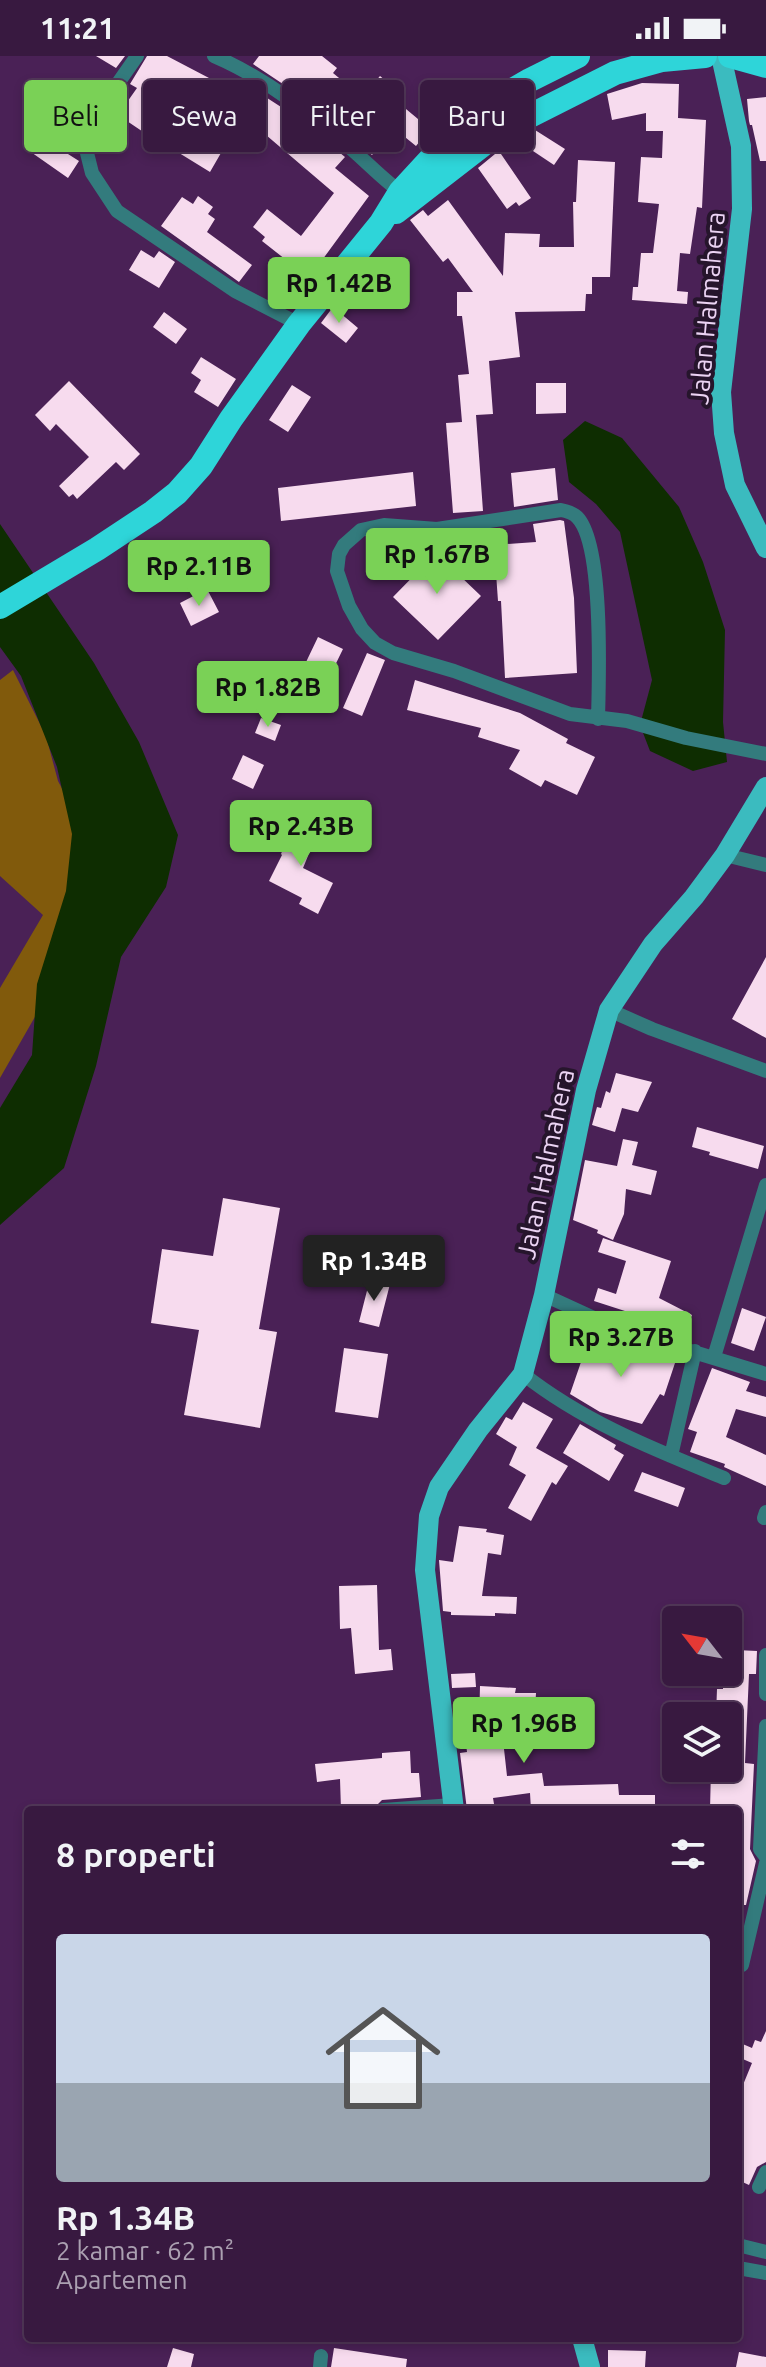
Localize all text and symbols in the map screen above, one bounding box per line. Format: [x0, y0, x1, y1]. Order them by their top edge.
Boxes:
text: 11:21 [40, 11, 115, 45]
chip: Beli [24, 80, 127, 152]
chip: Sewa [143, 80, 266, 152]
chip: Filter [282, 80, 404, 152]
chip: Baru [420, 80, 534, 152]
street label: Jalan Halmahera [684, 210, 730, 406]
pin: Rp 1.42B [256, 257, 422, 325]
text: Rp 1.42B [286, 268, 392, 297]
pin: Rp 1.67B [354, 528, 520, 596]
text: Rp 1.67B [384, 539, 490, 568]
pin: Rp 2.11B [116, 540, 282, 608]
text: Rp 2.11B [146, 551, 252, 580]
pin: Rp 1.82B [185, 661, 351, 729]
text: Rp 1.82B [215, 672, 321, 701]
pin: Rp 2.43B [218, 800, 384, 868]
text: Rp 2.43B [248, 811, 354, 840]
street label: Jalan Halmahera [511, 1066, 579, 1262]
pin: Rp 1.34B [291, 1235, 457, 1303]
text: Rp 1.34B [321, 1246, 427, 1275]
pin: Rp 3.27B [538, 1311, 704, 1379]
text: Rp 3.27B [568, 1322, 674, 1351]
north arrow [662, 1606, 742, 1686]
map controls [662, 1606, 742, 1782]
pin: Rp 1.96B [441, 1697, 607, 1765]
button: layers [662, 1702, 742, 1782]
text: Rp 1.96B [471, 1708, 577, 1737]
icon: filters [666, 1832, 710, 1876]
text: 8 properti [56, 1835, 216, 1873]
icon: home [311, 1986, 455, 2130]
text: Rp 1.34B [56, 2198, 195, 2236]
text: 2 kamar · 62 m² [56, 2236, 234, 2265]
text: Apartemen [56, 2265, 187, 2294]

